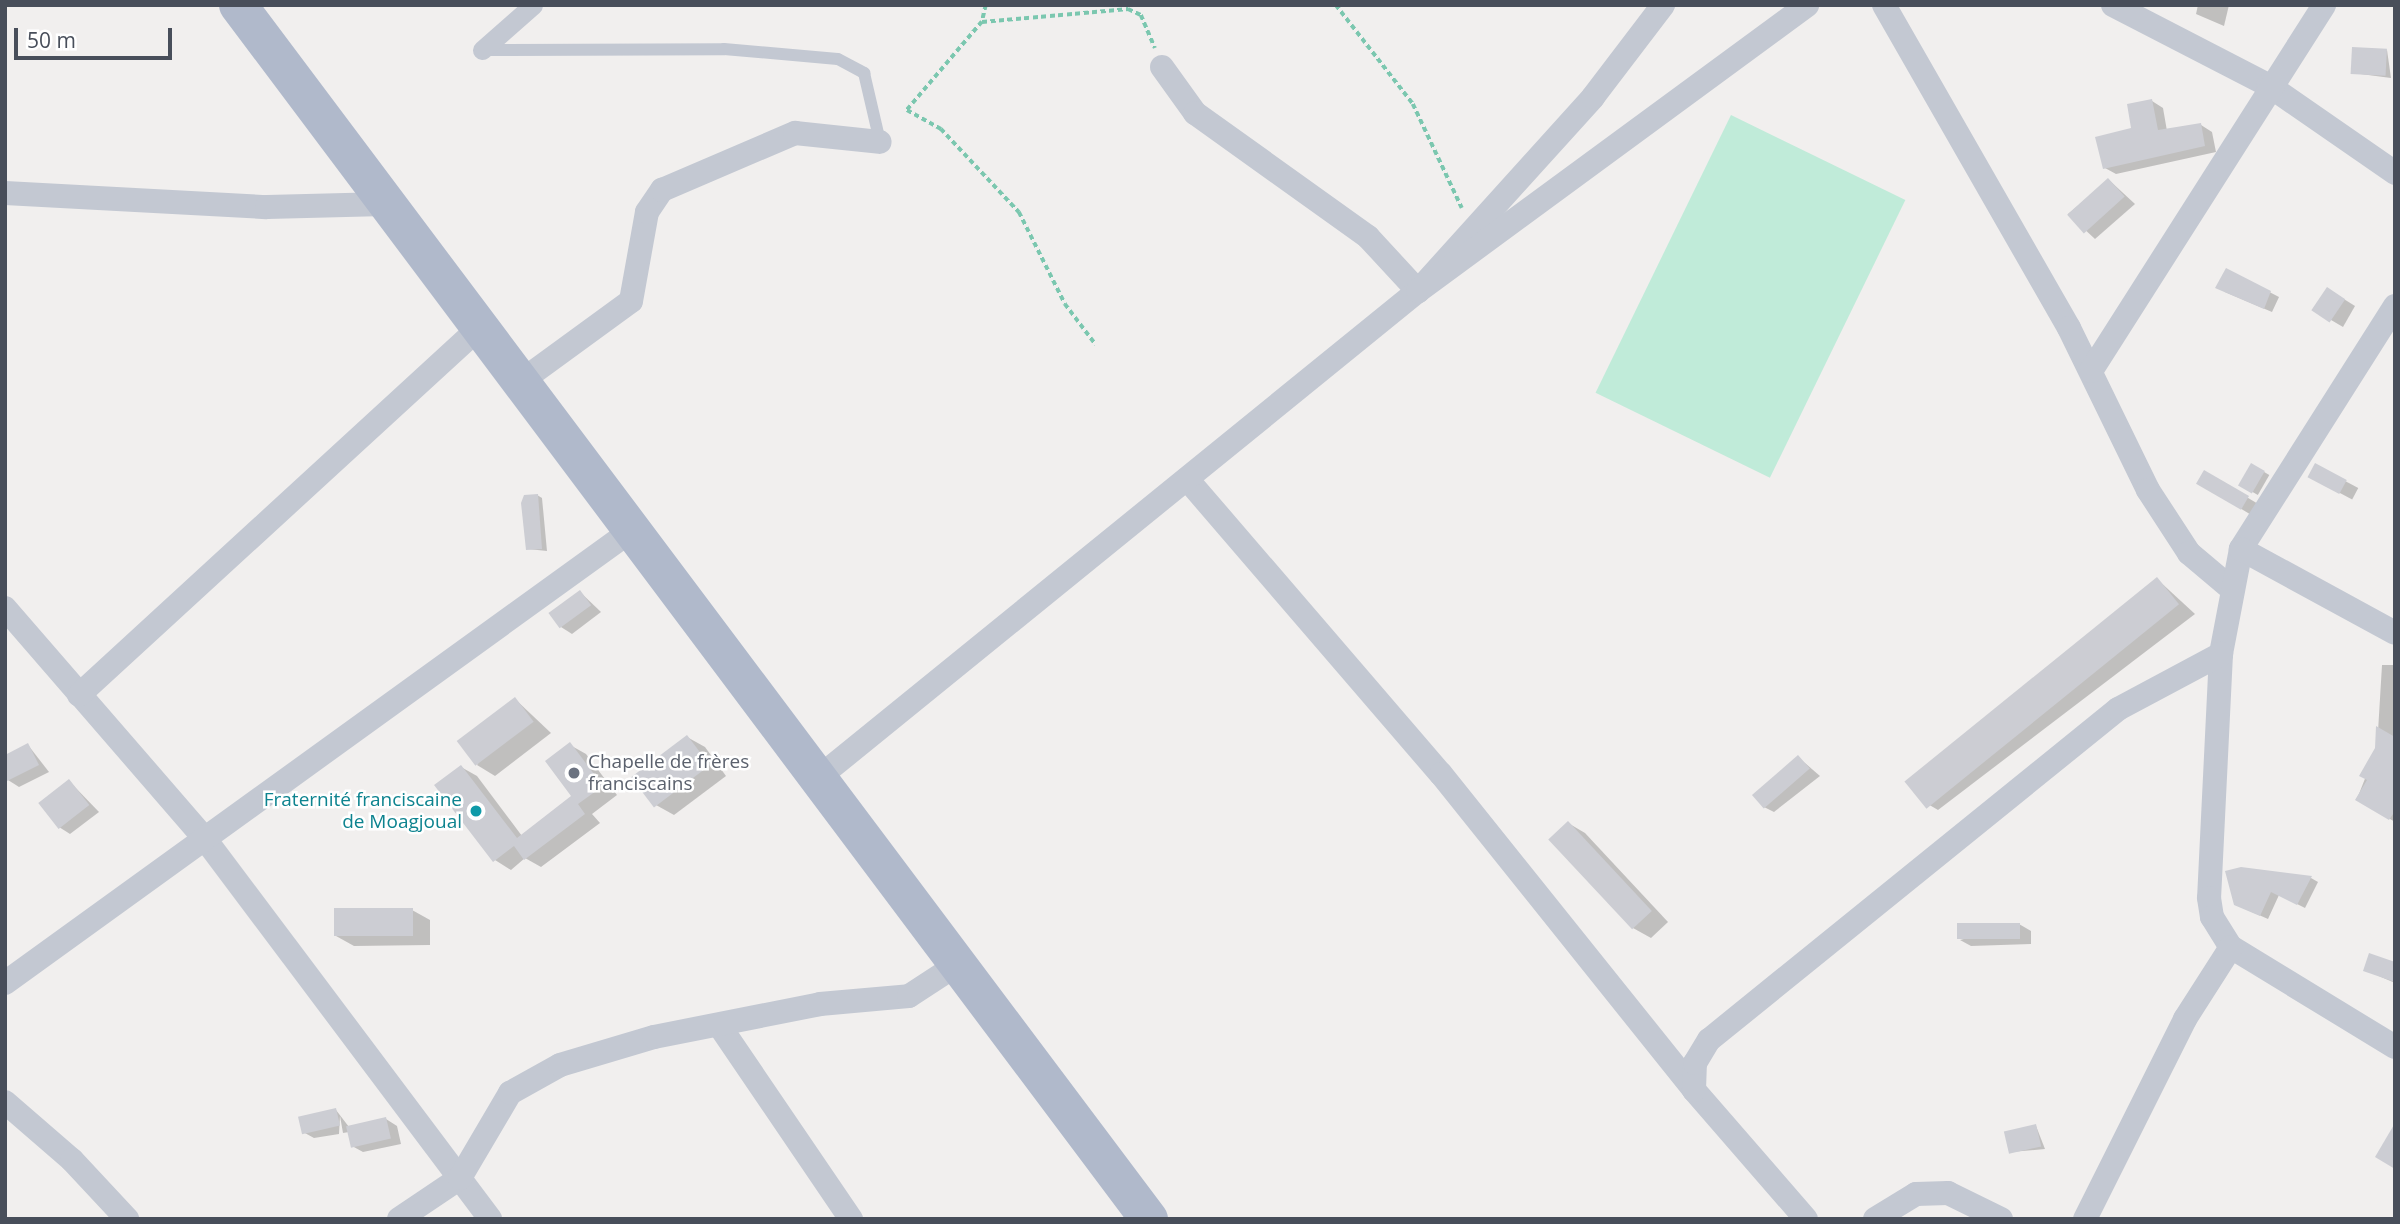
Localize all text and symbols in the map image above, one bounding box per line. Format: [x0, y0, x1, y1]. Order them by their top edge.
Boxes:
scale bar [18, 14, 175, 58]
text: 50 m [27, 26, 76, 54]
place label: Chapelle de frères franciscains [588, 751, 749, 795]
marker: Chapelle de frères franciscains [566, 765, 582, 781]
place label: Fraternité franciscaine de Moagjoual [264, 789, 462, 833]
marker: Fraternité franciscaine de Moagjoual [468, 803, 484, 819]

